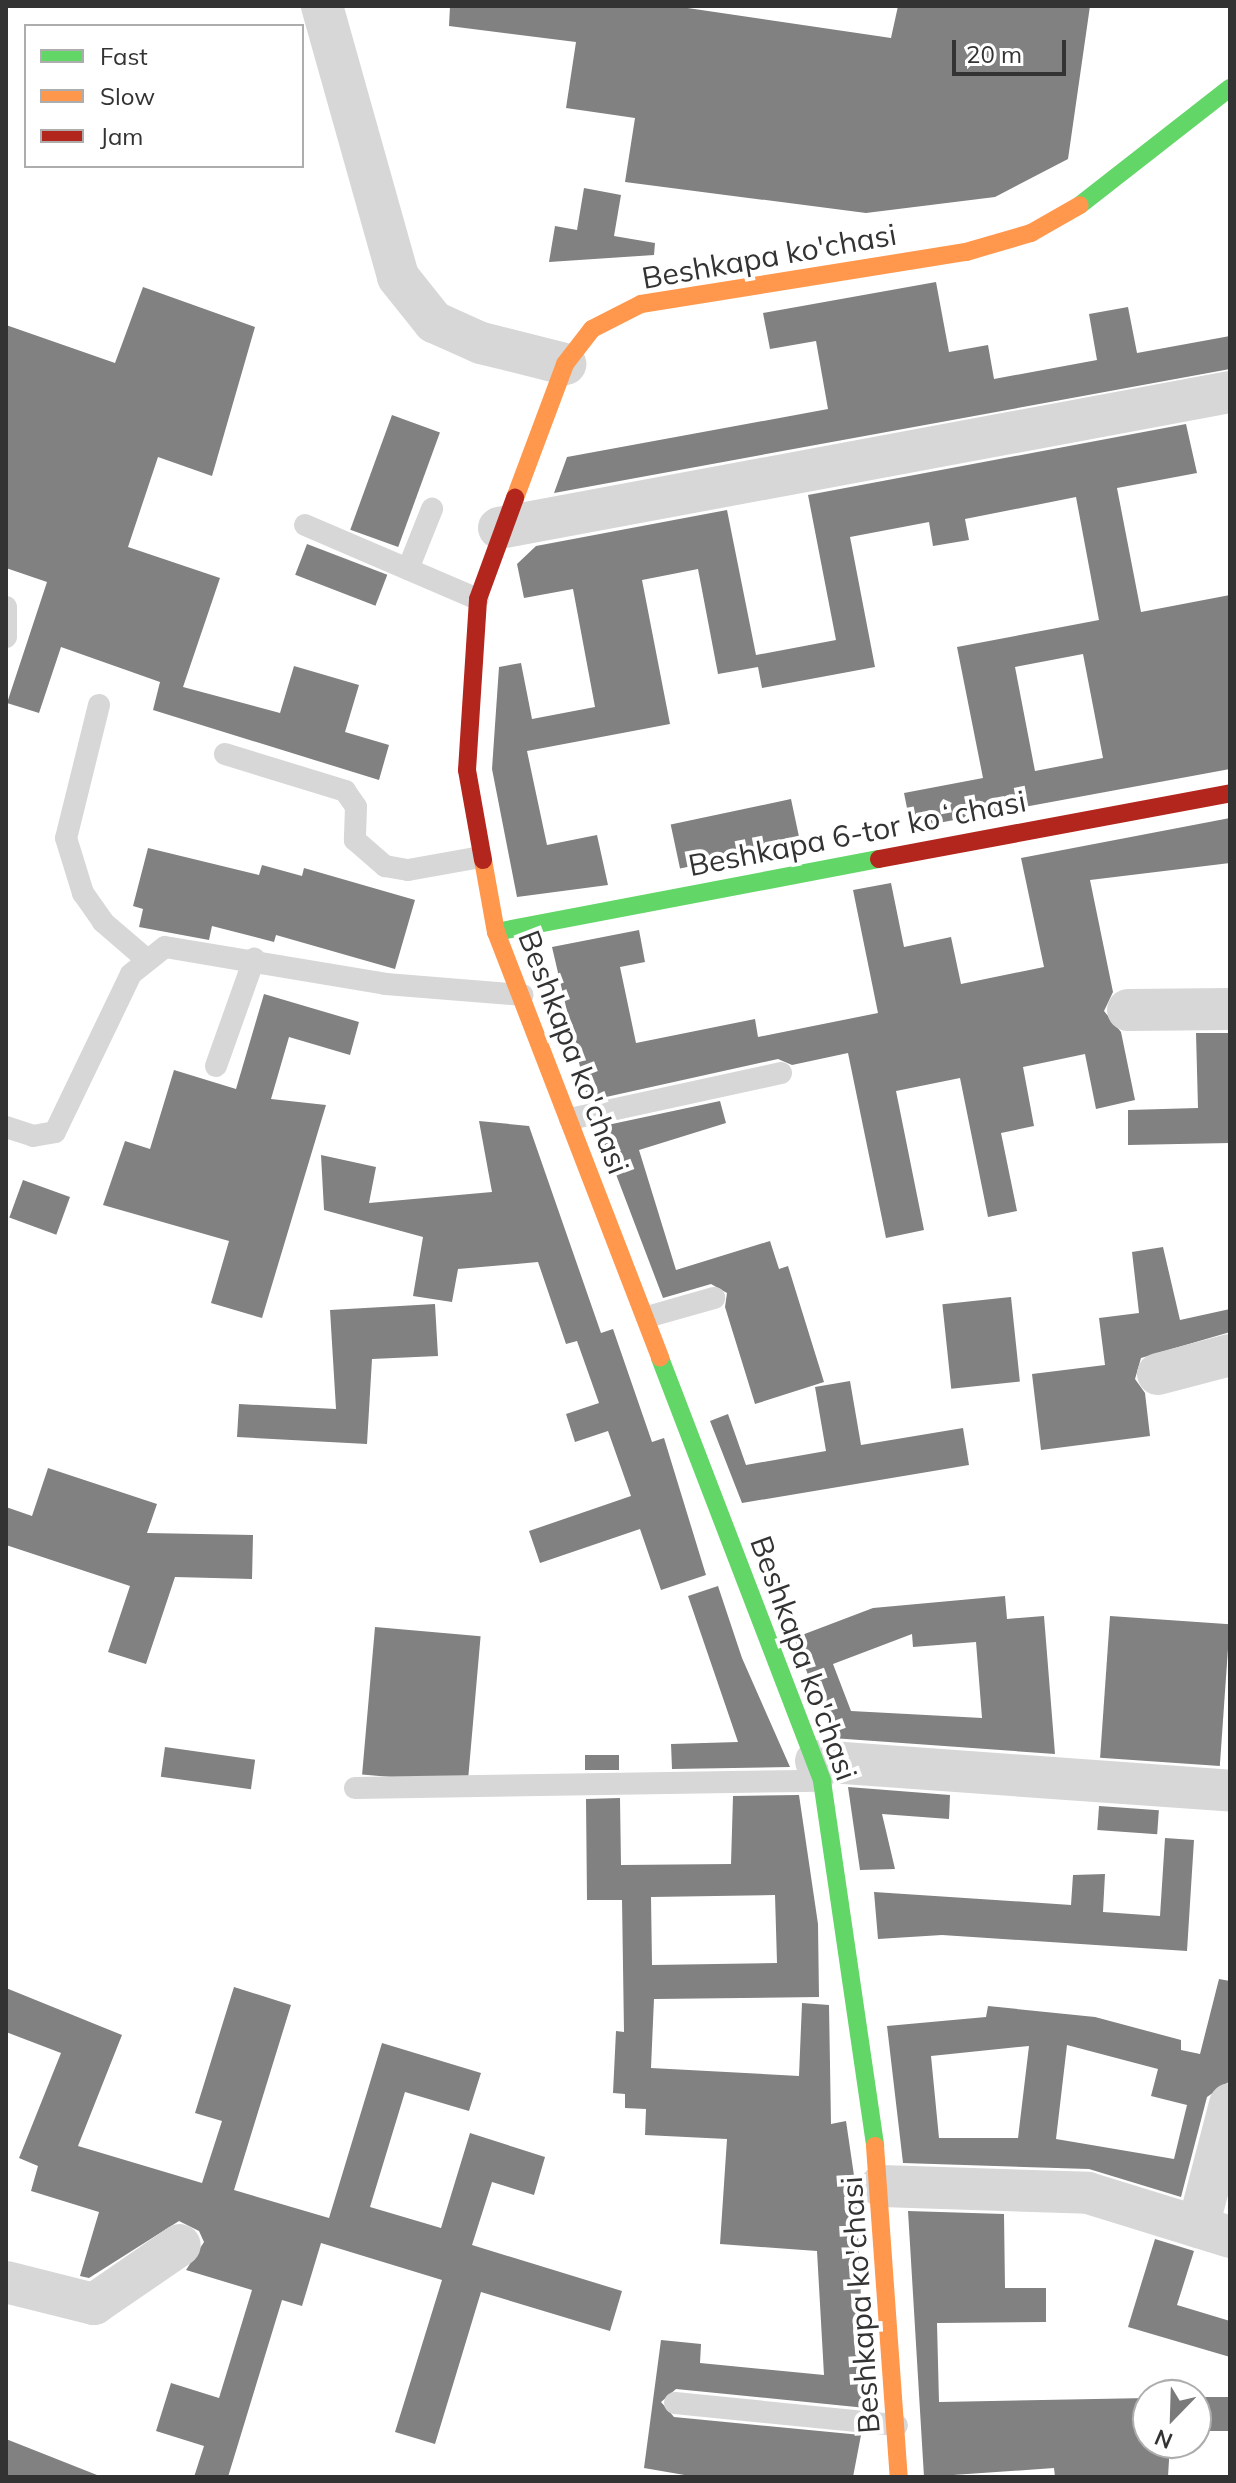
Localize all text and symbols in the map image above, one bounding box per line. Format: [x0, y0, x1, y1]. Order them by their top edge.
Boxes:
legend [24, 24, 304, 168]
scale bar [956, 24, 1070, 74]
text: 20 m [966, 39, 1022, 69]
text: Fast [100, 41, 148, 71]
text: Slow [100, 81, 155, 111]
text: Jam [100, 121, 143, 151]
street label: Beshkapa ko'chasi [639, 216, 899, 296]
street label: Beshkapa 6-tor koʻchasi [685, 783, 1029, 883]
street label: Beshkapa ko'chasi [511, 925, 637, 1179]
street label: Beshkapa ko'chasi [743, 1531, 865, 1785]
street label: Beshkapa ko'chasi [833, 2175, 887, 2435]
north arrow [1132, 2379, 1212, 2459]
text: N [1150, 2423, 1177, 2455]

